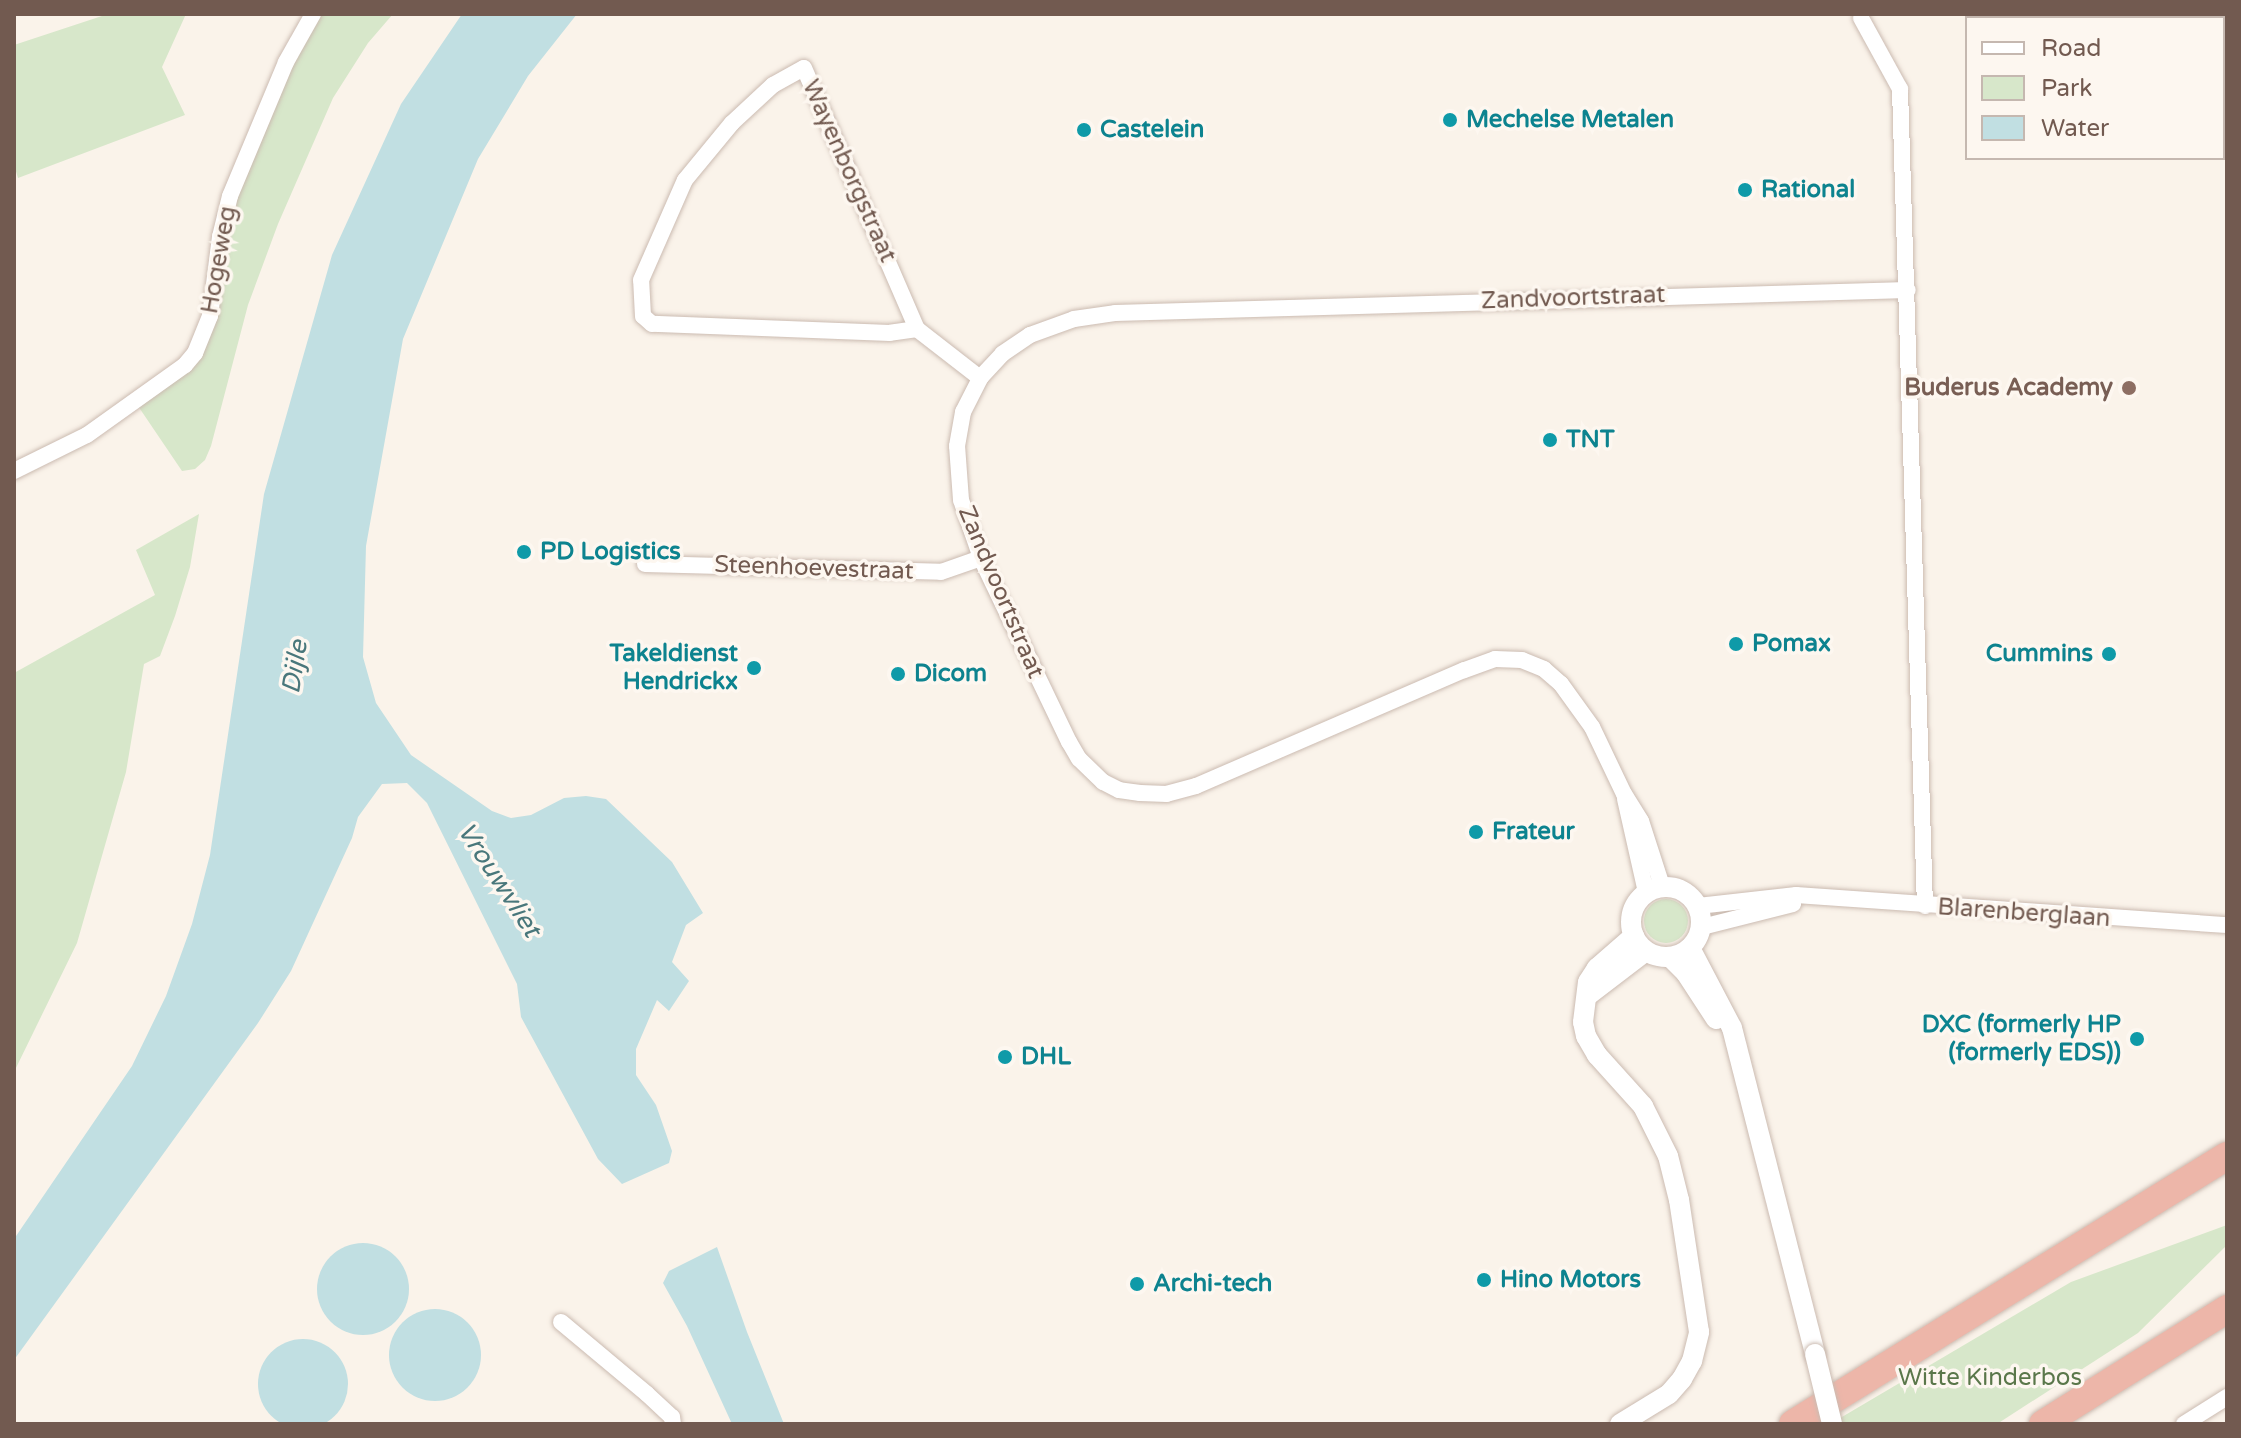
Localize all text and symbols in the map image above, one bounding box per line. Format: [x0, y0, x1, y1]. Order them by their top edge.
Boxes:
legend [1965, 16, 2225, 160]
text: Road [2041, 34, 2101, 63]
text: Park [2041, 74, 2092, 103]
street label: Wayenborgstraat [796, 75, 902, 267]
place label: Mechelse Metalen [1466, 106, 1674, 134]
marker: Mechelse Metalen [1441, 111, 1459, 129]
text: Water [2041, 114, 2109, 143]
place label: Castelein [1100, 116, 1204, 144]
marker: Castelein [1075, 121, 1093, 139]
place label: Rational [1761, 176, 1855, 204]
marker: Rational [1736, 181, 1754, 199]
street label: Hogeweg [195, 204, 243, 316]
street label: Zandvoortstraat [1480, 280, 1666, 316]
place label: Buderus Academy [1904, 374, 2113, 402]
marker: Buderus Academy [2120, 379, 2138, 397]
place label: TNT [1566, 426, 1615, 454]
marker: TNT [1541, 431, 1559, 449]
street label: Zandvoortstraat [952, 502, 1050, 682]
place label: PD Logistics [540, 538, 681, 566]
marker: PD Logistics [515, 543, 533, 561]
street label: Steenhoevestraat [714, 550, 914, 586]
place label: Pomax [1752, 630, 1831, 658]
marker: Pomax [1727, 635, 1745, 653]
water label: Dijle [275, 638, 315, 696]
place label: Takeldienst Hendrickx [609, 640, 738, 696]
place label: Cummins [1986, 640, 2093, 668]
marker: Cummins [2100, 645, 2118, 663]
marker: Takeldienst Hendrickx [745, 659, 763, 677]
place label: Dicom [914, 660, 987, 688]
marker: Dicom [889, 665, 907, 683]
water label: Vrouwvliet [450, 817, 548, 943]
place label: Frateur [1492, 818, 1575, 846]
marker: Frateur [1467, 823, 1485, 841]
street label: Blarenberglaan [1937, 893, 2111, 933]
place label: DXC (formerly HP (formerly EDS)) [1922, 1011, 2121, 1067]
marker: DXC (formerly HP (formerly EDS)) [2128, 1030, 2146, 1048]
place label: DHL [1021, 1043, 1071, 1071]
marker: DHL [996, 1048, 1014, 1066]
place label: Hino Motors [1500, 1266, 1641, 1294]
place label: Archi-tech [1153, 1270, 1272, 1298]
marker: Hino Motors [1475, 1271, 1493, 1289]
marker: Archi-tech [1128, 1275, 1146, 1293]
park label: Witte Kinderbos [1898, 1364, 2082, 1392]

